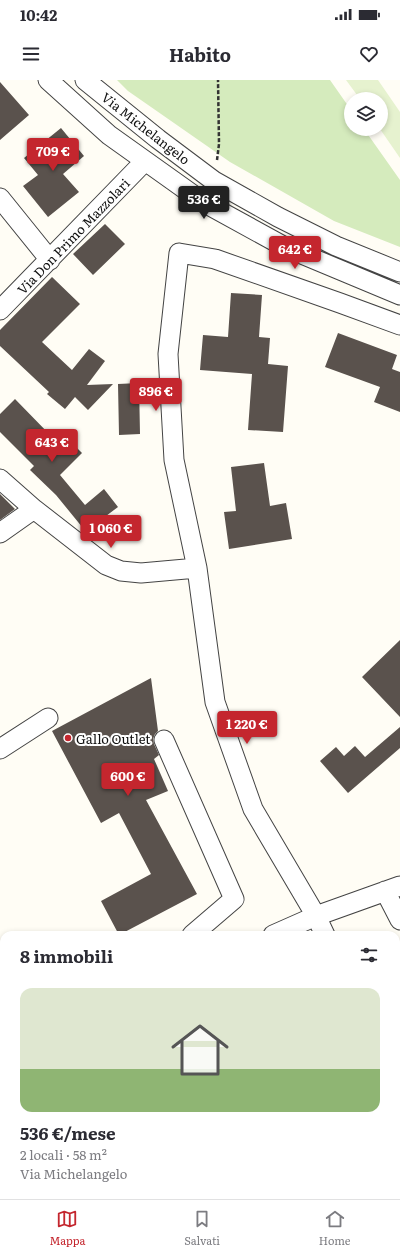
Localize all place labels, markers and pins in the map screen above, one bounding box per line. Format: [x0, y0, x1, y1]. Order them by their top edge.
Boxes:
pin: 709 € [25, 138, 81, 172]
pin: 536 € [176, 186, 232, 220]
pin: 642 € [267, 236, 323, 270]
pin: 896 € [128, 378, 184, 412]
pin: 643 € [24, 429, 80, 463]
pin: 1 060 € [74, 515, 148, 549]
pin: 1 220 € [210, 711, 284, 745]
place label: Gallo Outlet [76, 729, 151, 748]
marker: Gallo Outlet [63, 733, 73, 743]
pin: 600 € [100, 763, 156, 797]

